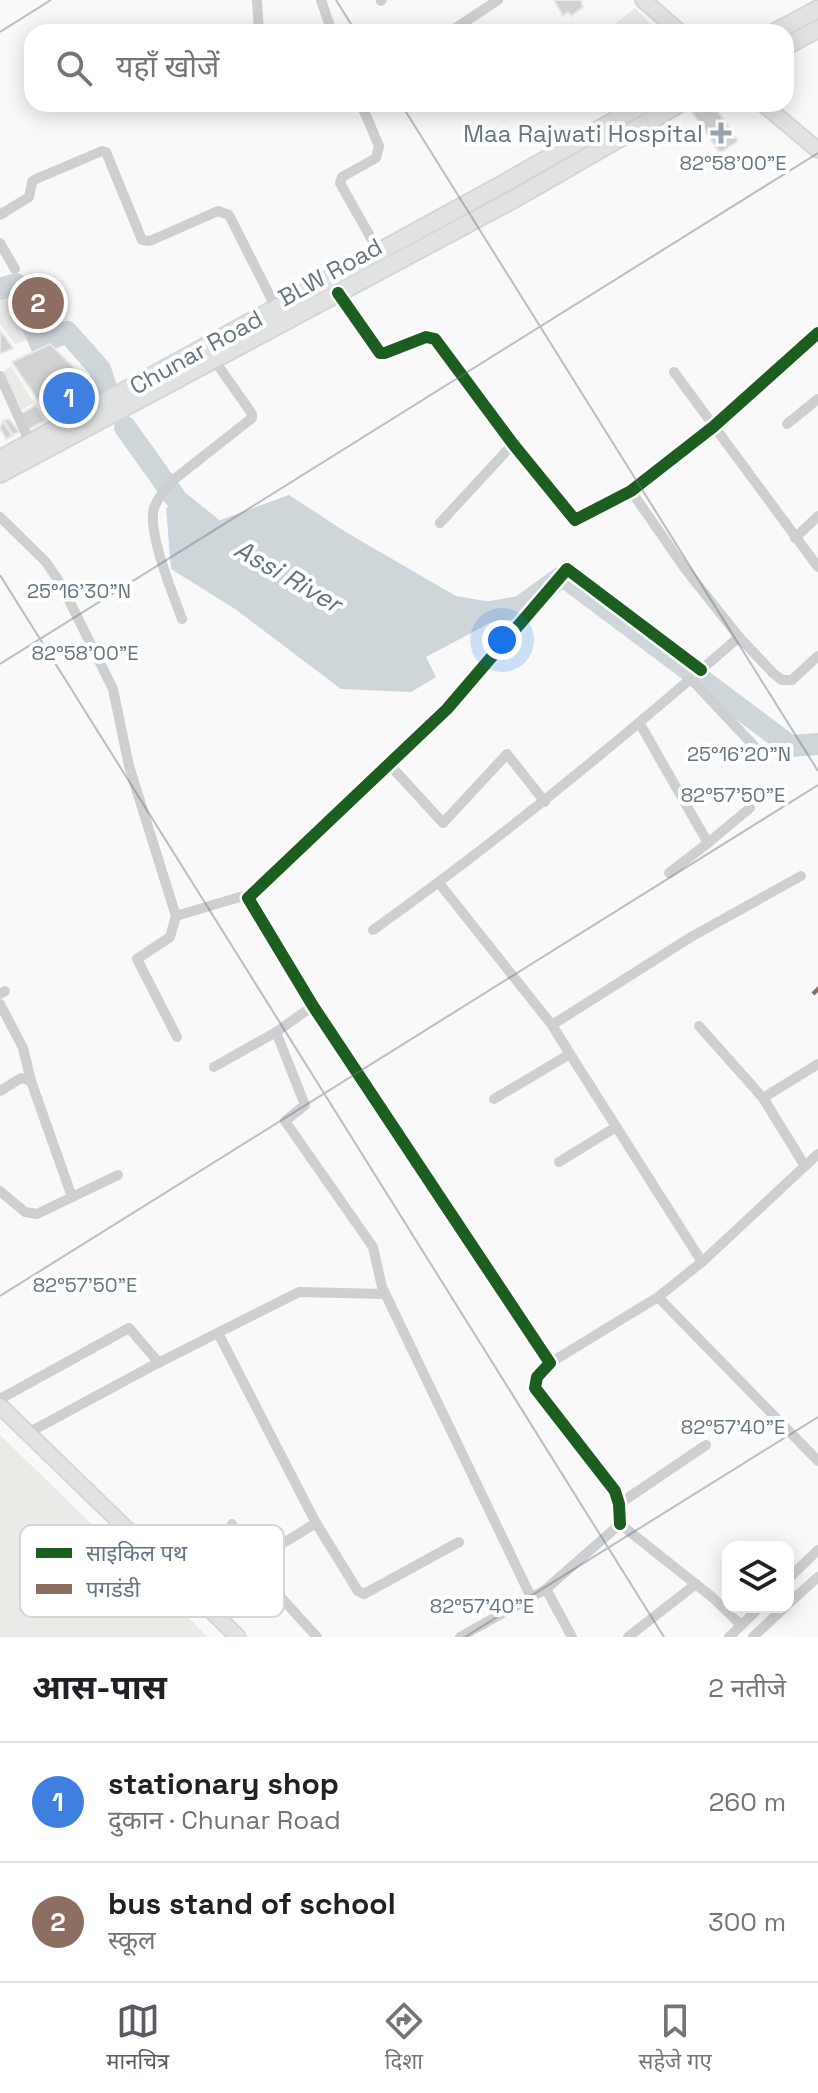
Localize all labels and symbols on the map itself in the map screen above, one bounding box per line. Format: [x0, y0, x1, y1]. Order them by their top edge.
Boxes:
place label: Maa Rajwati Hospital [463, 118, 703, 149]
marker: Maa Rajwati Hospital [710, 122, 732, 144]
text: 82°58'00"E [680, 150, 787, 176]
street label: BLW Road [273, 231, 387, 313]
pin: 2 [12, 273, 64, 333]
street label: Chunar Road [124, 303, 268, 401]
pin: 1 [43, 368, 95, 428]
water label: Assi River [228, 532, 350, 622]
text: 25°16'30"N [27, 578, 131, 604]
your location [482, 620, 522, 660]
text: 82°58'00"E [32, 640, 139, 666]
text: 25°16'20"N [687, 741, 791, 767]
text: 82°57'50"E [681, 782, 785, 808]
text: 82°57'50"E [33, 1272, 137, 1298]
text: 82°57'40"E [681, 1414, 785, 1440]
legend [20, 1525, 284, 1617]
text: साइकिल पथ [86, 1539, 188, 1567]
text: पगडंडी [86, 1575, 140, 1603]
text: 82°57'40"E [430, 1593, 534, 1619]

